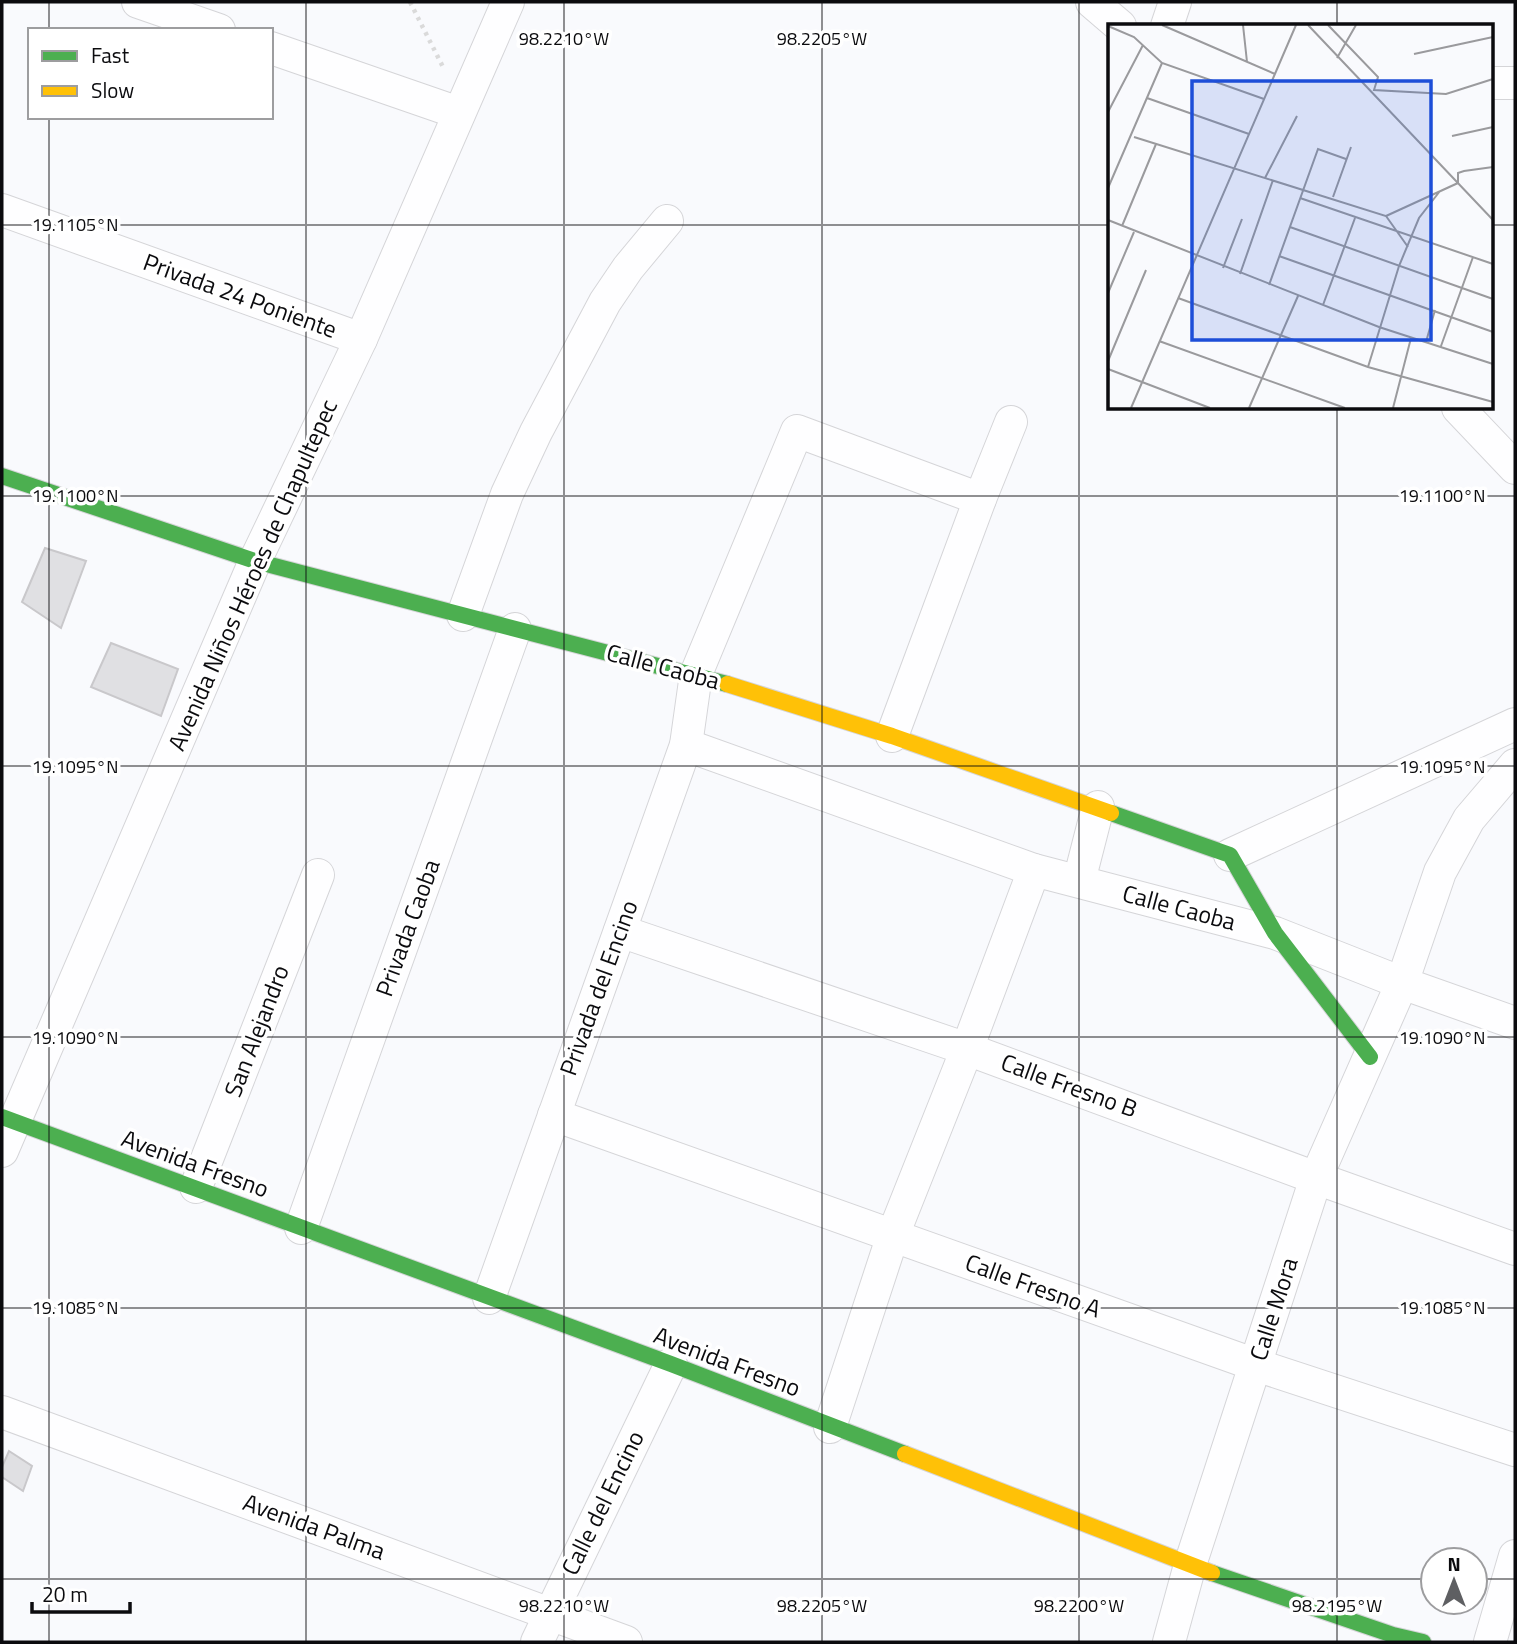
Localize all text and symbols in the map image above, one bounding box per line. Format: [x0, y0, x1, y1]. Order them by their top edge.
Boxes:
inset map [1108, 24, 1492, 410]
text: 98.2210°W [519, 25, 609, 52]
text: 98.2205°W [777, 25, 867, 52]
legend [28, 28, 273, 119]
text: Fast [91, 39, 130, 71]
text: Slow [91, 74, 134, 106]
text: 19.1105°N [32, 211, 118, 238]
street label: Privada 24 Poniente [138, 243, 342, 347]
street label: Avenida Niños Héroes de Chapultepec [158, 393, 346, 756]
text: 19.1100°N [32, 482, 118, 509]
text: 19.1100°N [1399, 482, 1485, 509]
street label: Calle Caoba [603, 634, 724, 698]
text: 19.1095°N [32, 753, 118, 780]
text: 19.1095°N [1399, 753, 1485, 780]
street label: Privada Caoba [366, 854, 449, 1001]
street label: Calle Caoba [1119, 875, 1240, 939]
street label: Privada del Encino [550, 895, 646, 1080]
street label: San Alejandro [214, 959, 298, 1102]
text: 19.1090°N [32, 1024, 118, 1051]
text: 19.1090°N [1399, 1024, 1485, 1051]
street label: Calle Fresno B [996, 1044, 1143, 1126]
street label: Avenida Fresno [117, 1120, 274, 1206]
street label: Calle Fresno A [960, 1244, 1106, 1326]
street label: Calle Mora [1239, 1252, 1307, 1365]
text: 19.1085°N [32, 1294, 118, 1321]
text: 19.1085°N [1399, 1294, 1485, 1321]
street label: Avenida Fresno [649, 1317, 806, 1406]
street label: Calle del Encino [552, 1424, 653, 1581]
street label: Avenida Palma [238, 1484, 391, 1568]
north arrow [1419, 1546, 1489, 1616]
text: N [1447, 1549, 1461, 1578]
scale bar [32, 1570, 130, 1614]
text: 20 m [42, 1578, 88, 1610]
text: 98.2210°W [519, 1592, 609, 1619]
text: 98.2205°W [777, 1592, 867, 1619]
text: 98.2200°W [1034, 1592, 1124, 1619]
text: 98.2195°W [1292, 1592, 1382, 1619]

